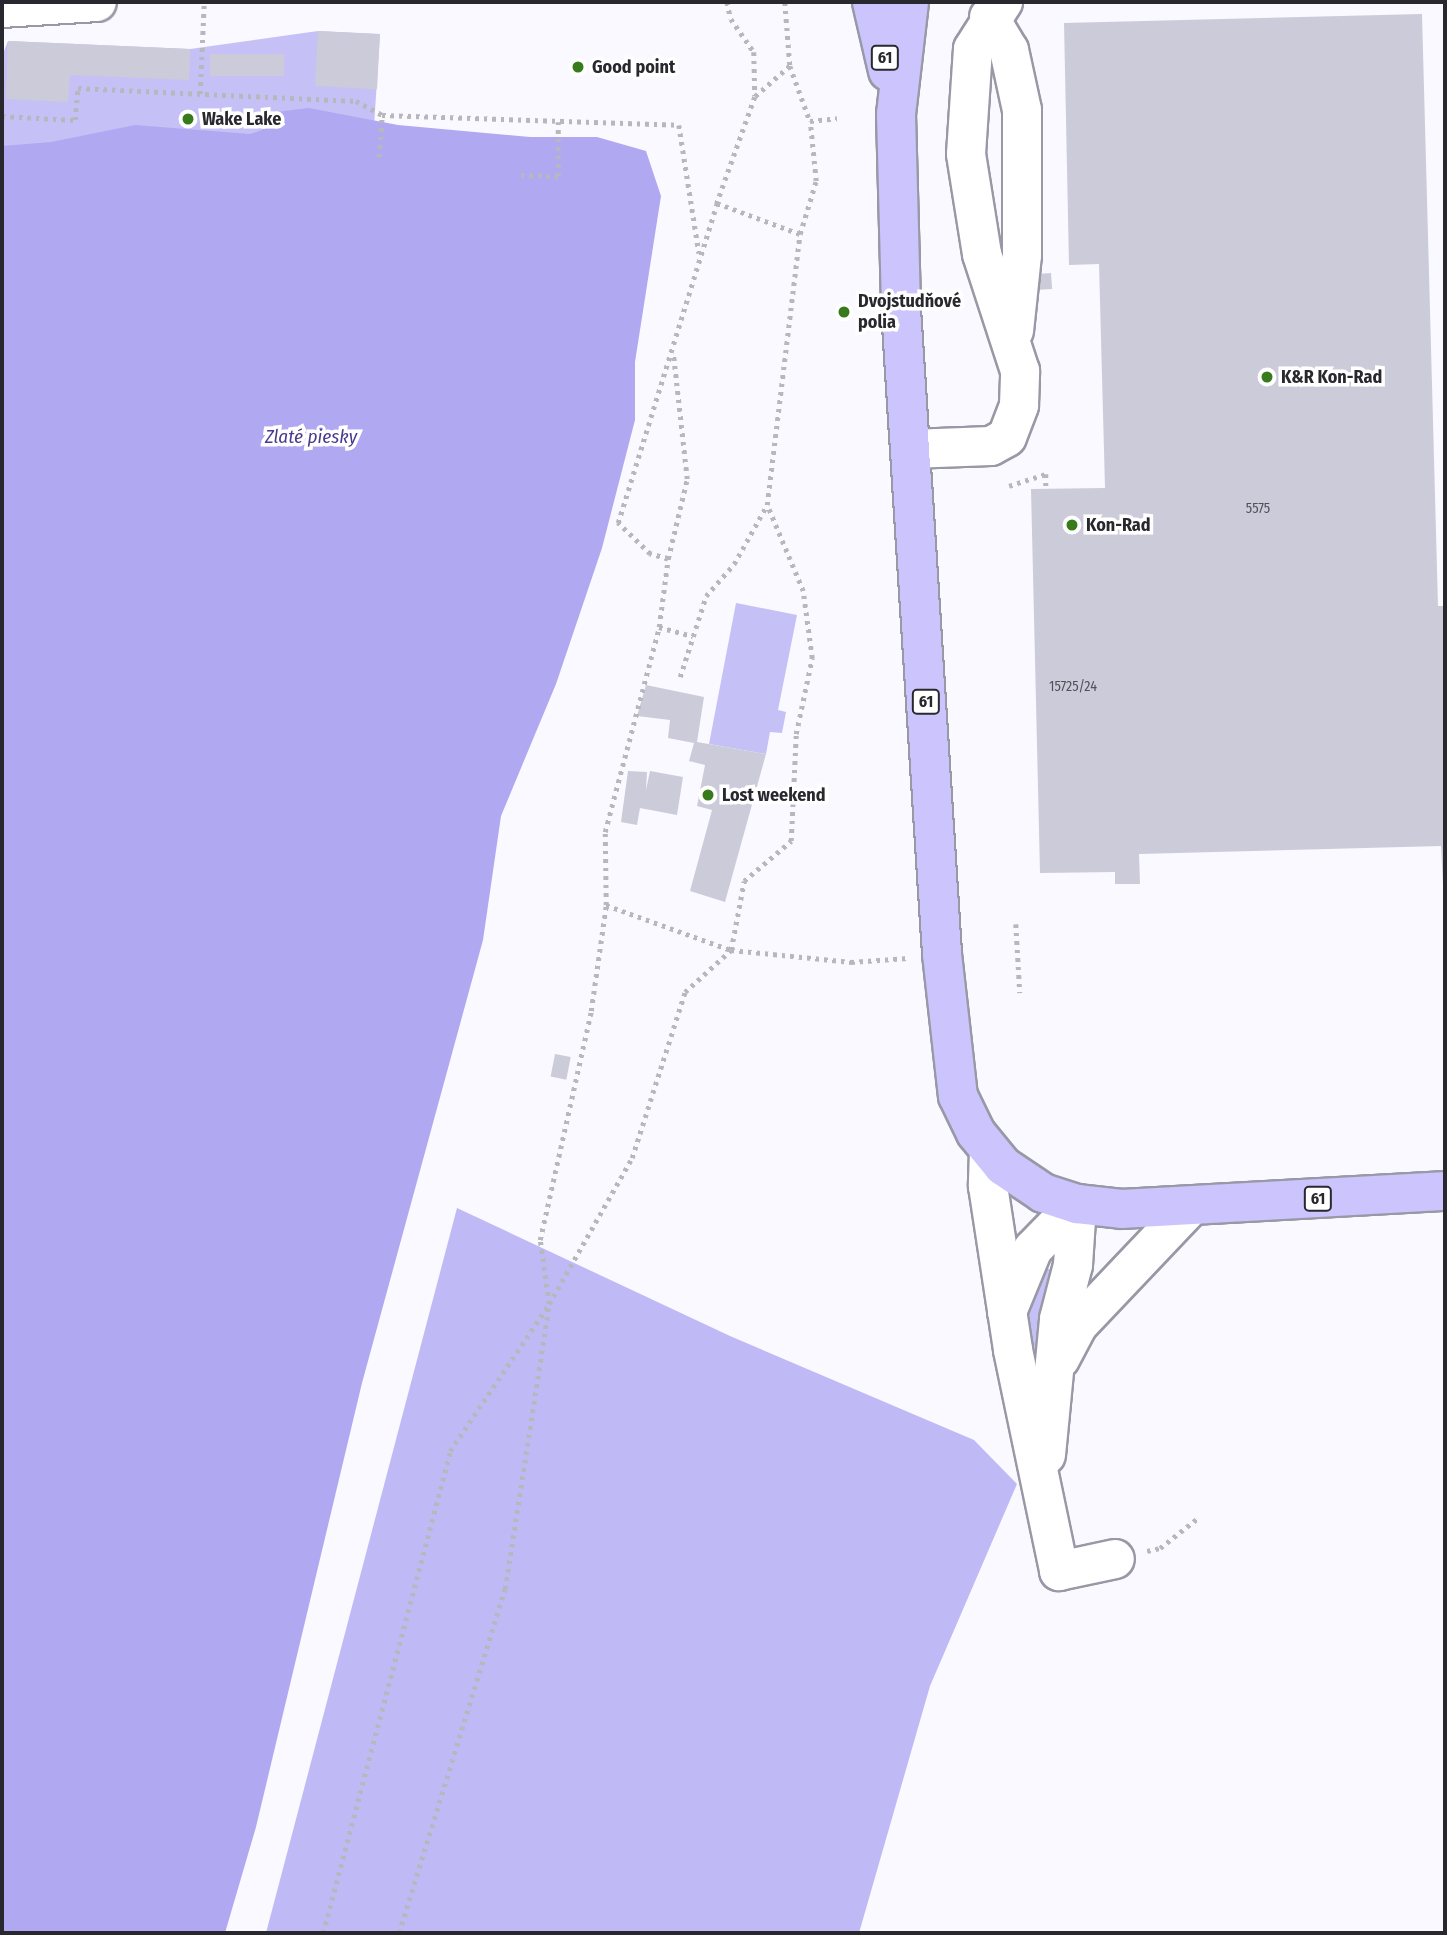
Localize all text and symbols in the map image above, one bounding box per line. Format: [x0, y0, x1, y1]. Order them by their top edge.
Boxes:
road number: 61 [869, 46, 901, 71]
place label: Good point [592, 56, 675, 78]
marker: Good point [570, 59, 586, 75]
place label: Wake Lake [202, 108, 281, 130]
marker: Wake Lake [180, 111, 196, 127]
place label: Dvojstudňové polia [858, 291, 961, 334]
marker: Dvojstudňové polia [836, 304, 852, 320]
place label: K&R Kon-Rad [1281, 366, 1382, 388]
marker: K&R Kon-Rad [1259, 369, 1275, 385]
water label: Zlaté piesky [265, 426, 357, 448]
house number: 5575 [1246, 501, 1270, 517]
place label: Kon-Rad [1086, 514, 1151, 536]
marker: Kon-Rad [1064, 517, 1080, 533]
house number: 15725/24 [1049, 679, 1097, 695]
road number: 61 [910, 690, 942, 715]
place label: Lost weekend [722, 784, 825, 806]
marker: Lost weekend [700, 787, 716, 803]
road number: 61 [1302, 1186, 1334, 1212]

